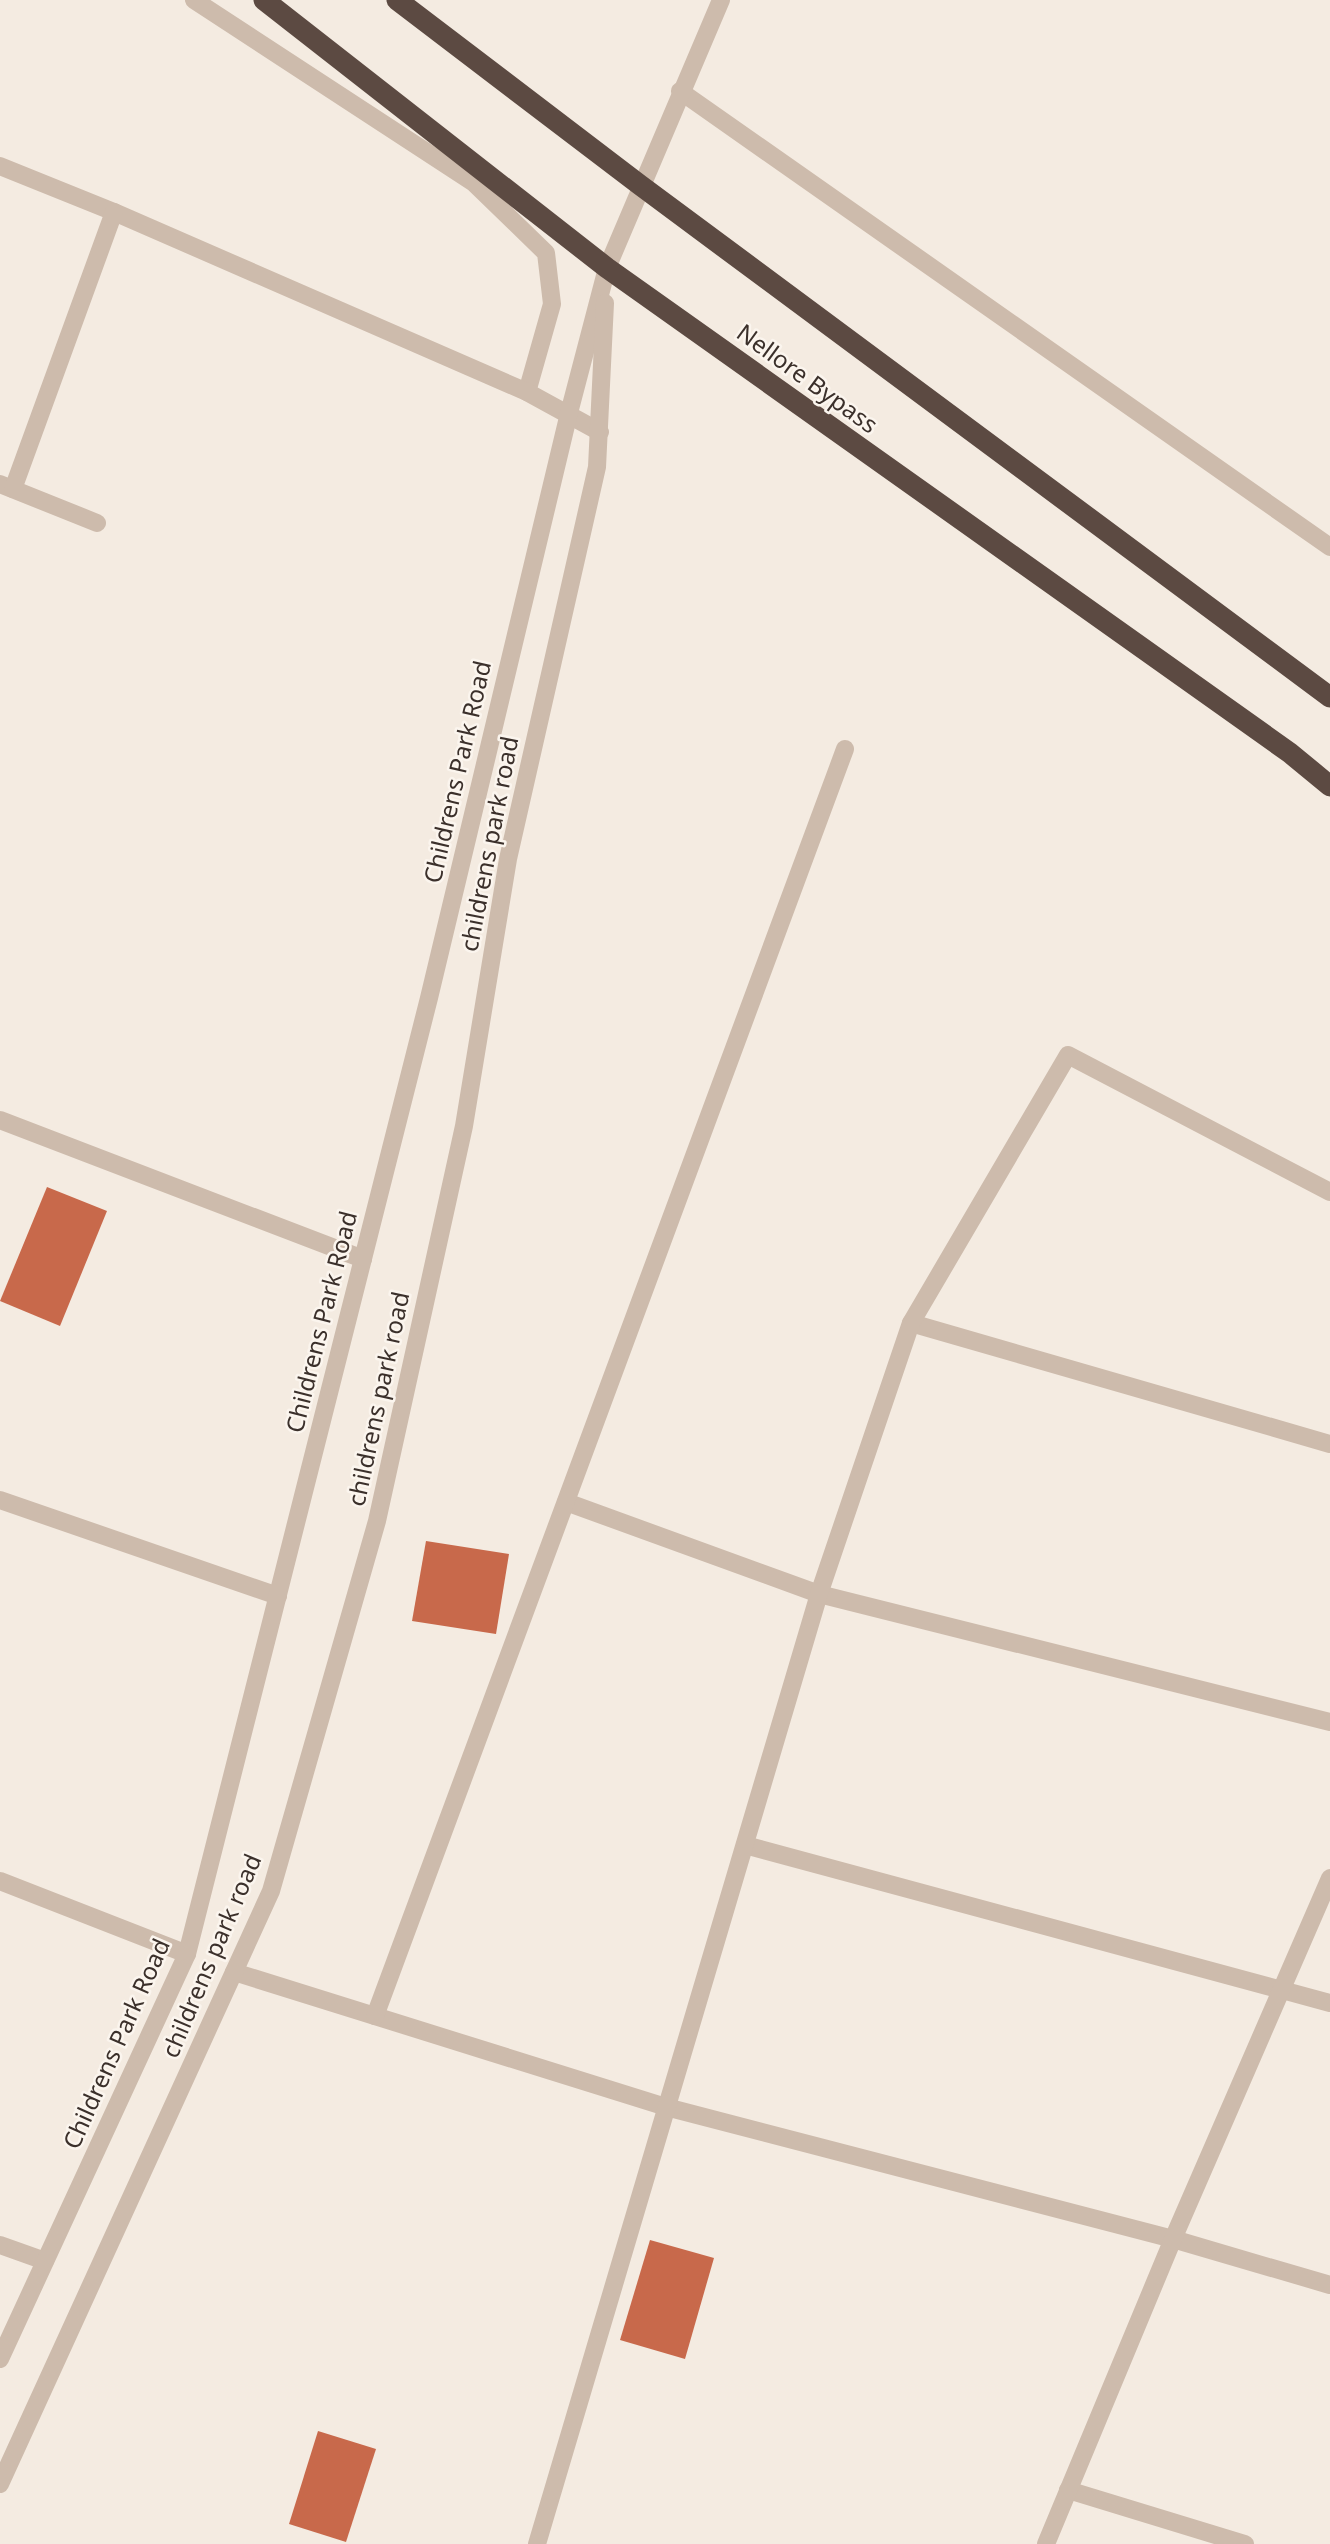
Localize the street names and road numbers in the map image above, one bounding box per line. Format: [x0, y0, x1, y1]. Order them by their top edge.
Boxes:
street label: Nellore Bypass [731, 315, 885, 440]
street label: Childrens Park Road [415, 657, 498, 886]
street label: childrens park road [451, 733, 526, 954]
street label: Childrens Park Road [277, 1207, 364, 1436]
street label: childrens park road [339, 1288, 416, 1509]
street label: childrens park road [153, 1848, 268, 2062]
street label: Childrens Park Road [54, 1933, 177, 2154]

